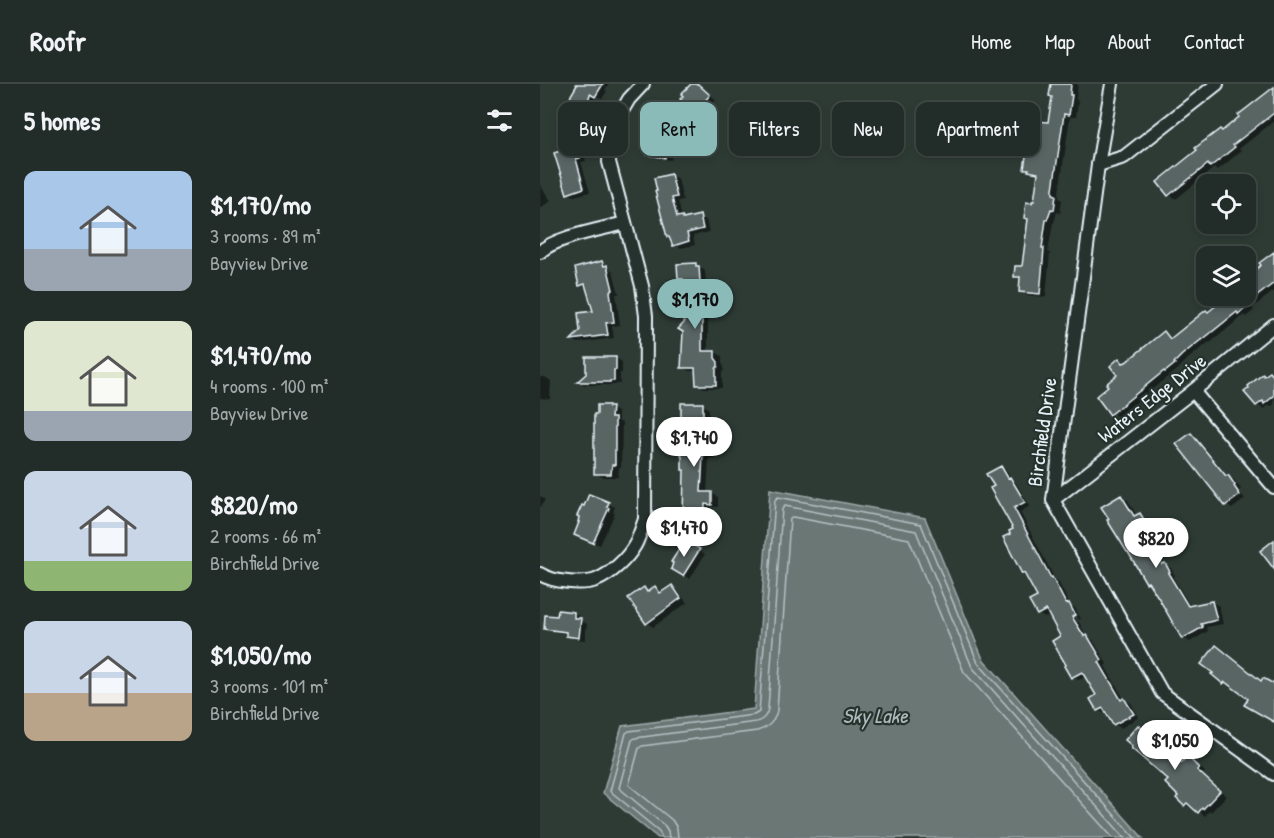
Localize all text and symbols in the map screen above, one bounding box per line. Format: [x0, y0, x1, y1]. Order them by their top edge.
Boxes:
text: Roofr [30, 22, 86, 60]
text: Home [971, 27, 1012, 56]
text: Map [1045, 27, 1075, 56]
text: About [1108, 27, 1151, 56]
text: Contact [1184, 27, 1244, 56]
chip: Buy [558, 102, 628, 156]
chip: Rent [640, 102, 717, 156]
chip: Filters [729, 102, 820, 156]
chip: New [832, 102, 904, 156]
chip: Apartment [916, 102, 1040, 156]
text: 5 homes [24, 103, 100, 138]
icon: filters [483, 104, 516, 137]
map controls [1196, 174, 1256, 306]
button: locate [1196, 174, 1256, 234]
text: $1,170/mo [210, 187, 311, 222]
icon: home [72, 195, 144, 267]
text: 3 rooms · 89 m² [210, 222, 321, 249]
button: layers [1196, 246, 1256, 306]
text: Bayview Drive [210, 249, 308, 276]
pin: $1,170 [646, 279, 744, 330]
text: $1,170 [671, 285, 719, 312]
text: $1,470/mo [210, 337, 311, 372]
icon: home [72, 345, 144, 417]
street label: Waters Edge Drive [1092, 347, 1212, 448]
text: 4 rooms · 100 m² [210, 372, 328, 399]
street label: Birchfield Drive [1020, 376, 1063, 488]
text: Bayview Drive [210, 399, 308, 426]
pin: $1,740 [645, 417, 743, 468]
text: $1,740 [670, 423, 718, 450]
text: $820/mo [210, 487, 297, 522]
icon: home [72, 495, 144, 567]
pin: $1,470 [635, 507, 733, 558]
text: $1,470 [660, 513, 708, 540]
pin: $820 [1120, 518, 1192, 569]
text: 2 rooms · 66 m² [210, 522, 321, 549]
text: $820 [1137, 524, 1175, 551]
text: Birchfield Drive [210, 549, 320, 576]
text: $1,050/mo [210, 637, 311, 672]
icon: home [72, 645, 144, 717]
text: 3 rooms · 101 m² [210, 672, 328, 699]
text: Birchfield Drive [210, 699, 320, 726]
water label: Sky Lake [842, 701, 909, 730]
pin: $1,050 [1126, 720, 1224, 771]
text: $1,050 [1151, 726, 1199, 753]

